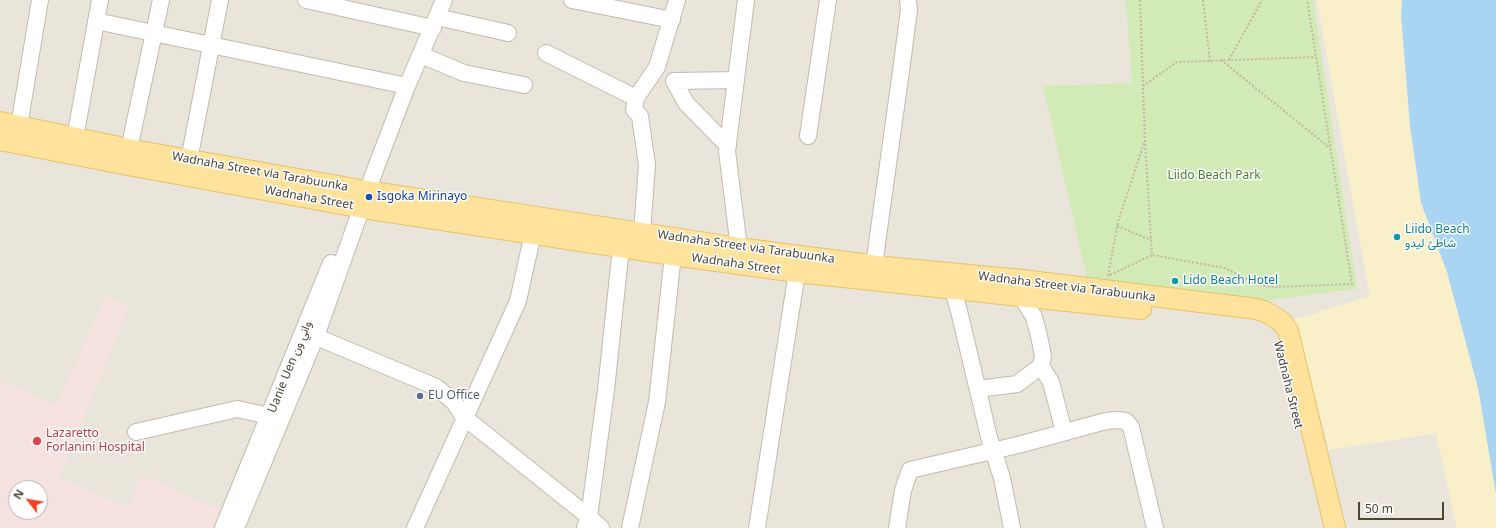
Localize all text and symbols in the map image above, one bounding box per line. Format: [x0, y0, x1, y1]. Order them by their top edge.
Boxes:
street label: Wadnaha Street via Tarabuunka [171, 149, 349, 195]
park label: Liido Beach Park [1167, 169, 1261, 183]
street label: Wadnaha Street [263, 183, 355, 213]
place label: Isgoka Mirinayo [377, 190, 467, 204]
marker: Isgoka Mirinayo [364, 192, 374, 202]
place label: Liido Beach شاطئ ليدو [1405, 223, 1470, 251]
street label: Wadnaha Street via Tarabuunka [656, 227, 836, 267]
marker: Liido Beach شاطئ ليدو [1392, 232, 1402, 242]
street label: Wadnaha Street [690, 251, 782, 277]
street label: Wadnaha Street via Tarabuunka [977, 269, 1157, 305]
place label: Lido Beach Hotel [1183, 274, 1278, 288]
marker: Lido Beach Hotel [1170, 276, 1180, 286]
street label: Uanie Uen واني ون [265, 319, 315, 415]
street label: Wadnaha Street [1270, 340, 1306, 430]
place label: EU Office [428, 389, 480, 403]
marker: EU Office [415, 391, 425, 401]
place label: Lazaretto Forlanini Hospital [46, 427, 145, 455]
marker: Lazaretto Forlanini Hospital [31, 435, 43, 447]
north arrow [8, 480, 48, 520]
text: N [9, 486, 27, 502]
scale bar [1360, 494, 1446, 520]
text: 50 m [1365, 500, 1393, 517]

